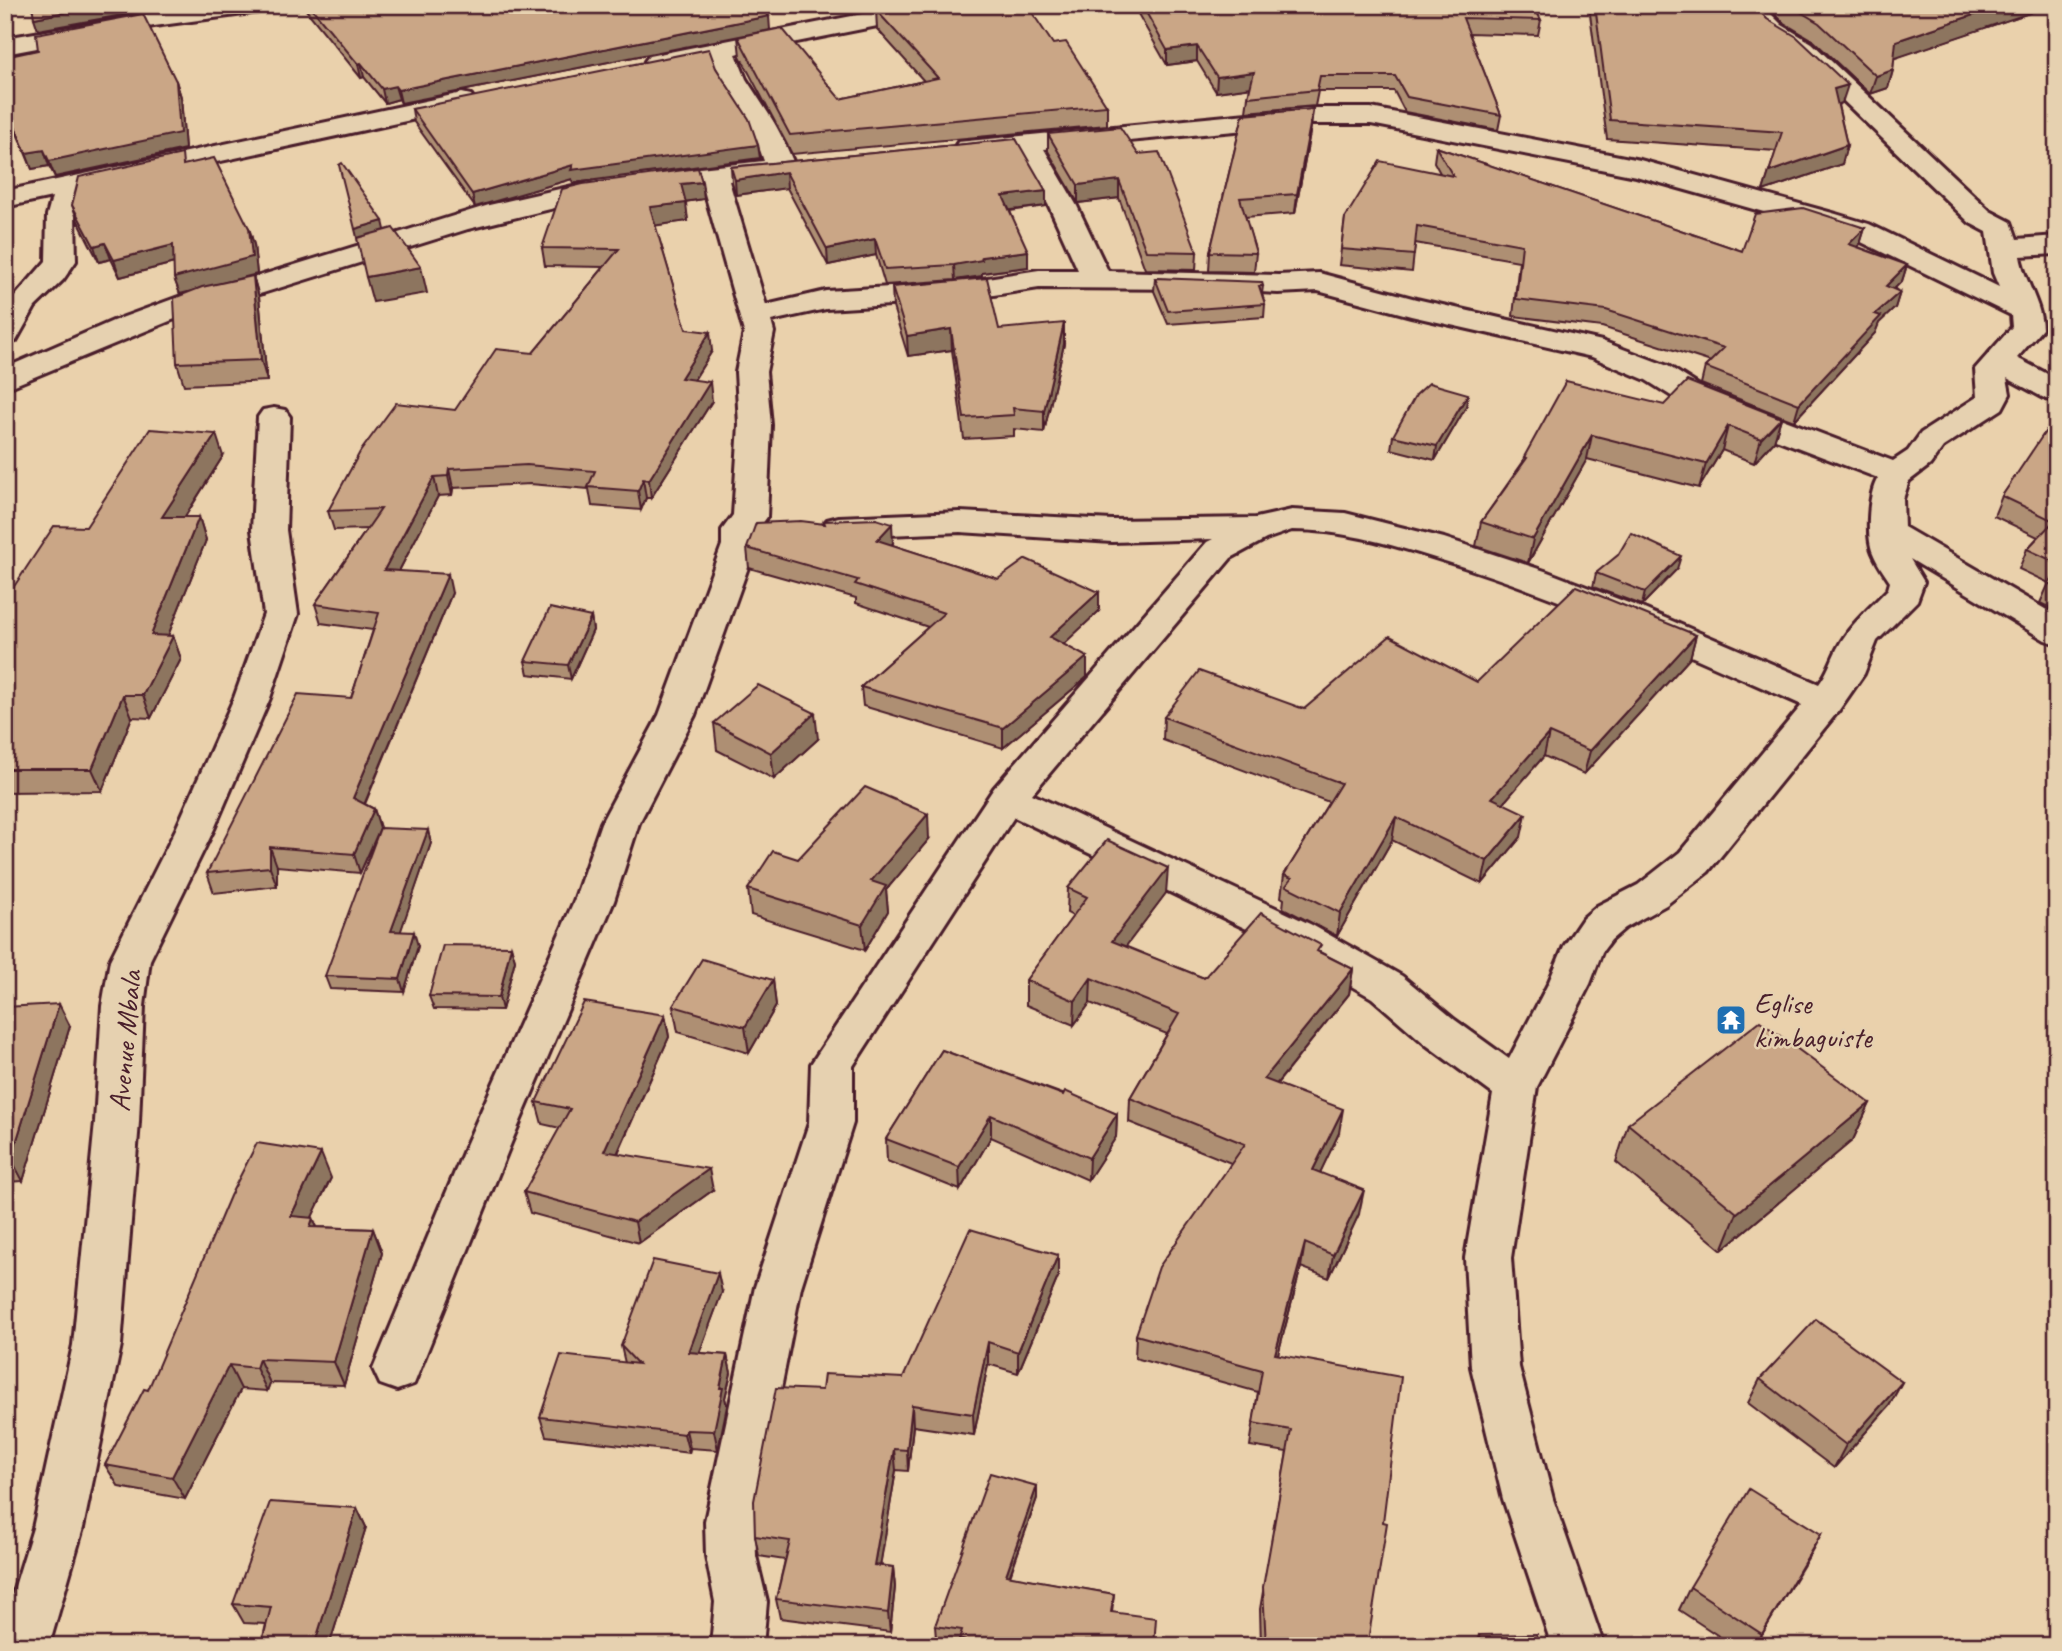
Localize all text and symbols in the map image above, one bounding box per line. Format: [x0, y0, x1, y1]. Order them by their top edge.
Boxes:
street label: Avenue Mbala [100, 967, 150, 1113]
place label: Eglise kimbaguiste [1754, 984, 1874, 1056]
temple icon: Eglise kimbaguiste [1714, 1003, 1748, 1037]

